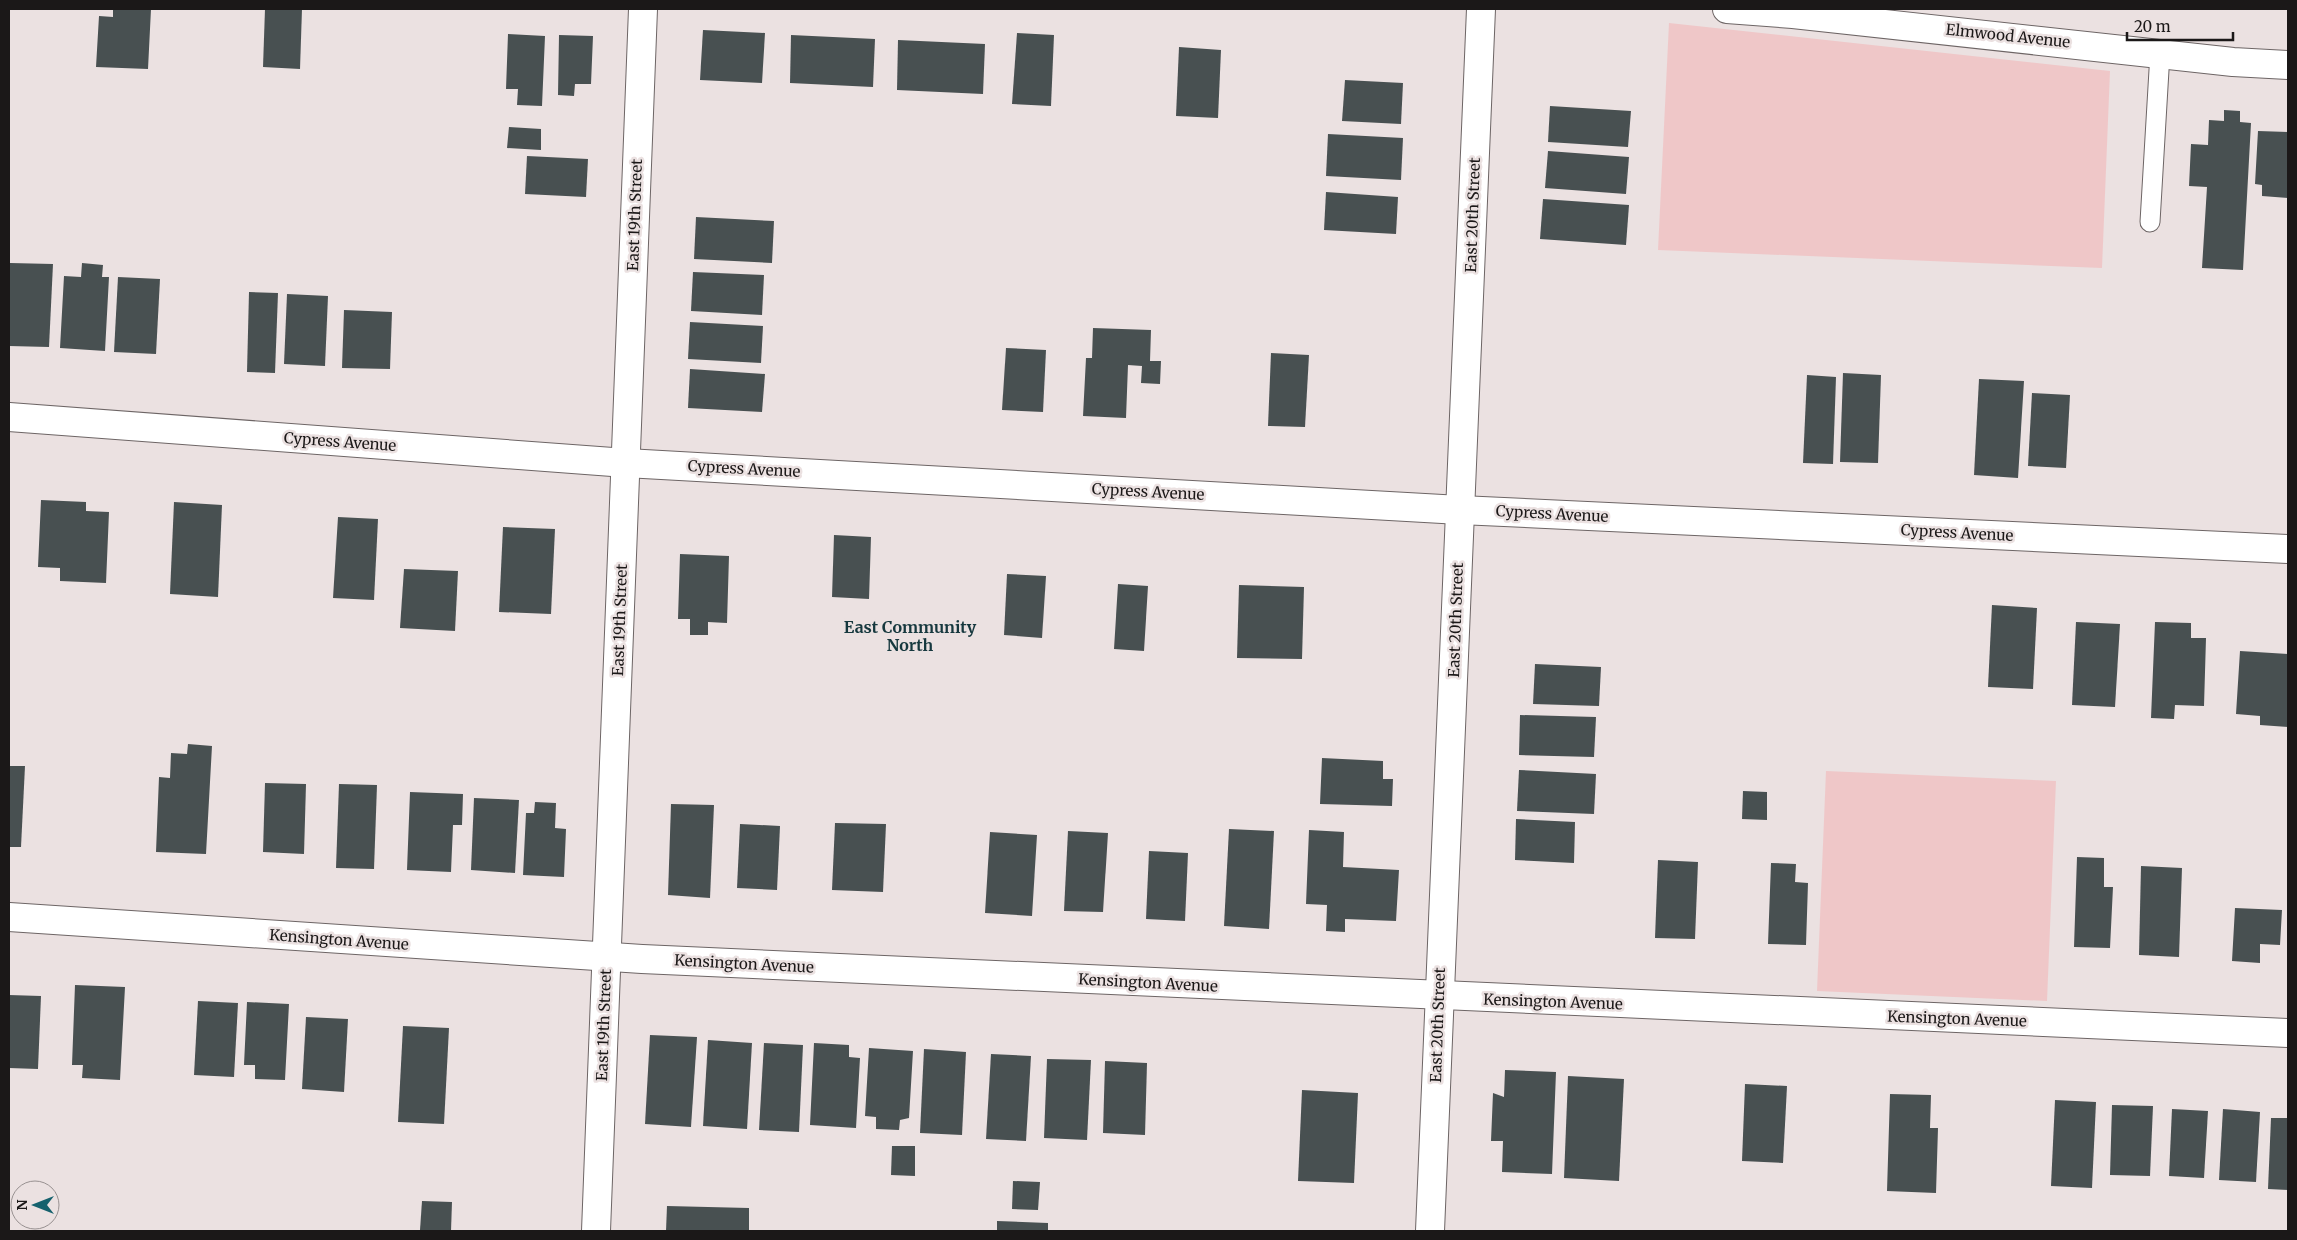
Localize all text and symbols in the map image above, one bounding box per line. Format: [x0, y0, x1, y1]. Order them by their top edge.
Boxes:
scale bar [2127, 10, 2233, 42]
text: 20 m [2134, 17, 2171, 36]
street label: Elmwood Avenue [1945, 20, 2071, 52]
street label: East 20th Street [1461, 157, 1484, 273]
street label: East 19th Street [623, 158, 646, 271]
street label: Cypress Avenue [283, 428, 397, 455]
street label: Cypress Avenue [687, 456, 801, 481]
street label: Cypress Avenue [1091, 479, 1205, 504]
street label: Cypress Avenue [1495, 501, 1609, 526]
street label: Cypress Avenue [1900, 520, 2014, 545]
street label: East 20th Street [1444, 562, 1467, 678]
street label: East 19th Street [608, 563, 631, 676]
district label: East Community North [844, 617, 977, 655]
street label: Kensington Avenue [269, 925, 410, 954]
street label: Kensington Avenue [674, 950, 814, 977]
street label: East 20th Street [1426, 967, 1449, 1083]
street label: East 19th Street [592, 968, 615, 1081]
street label: Kensington Avenue [1078, 969, 1218, 996]
street label: Kensington Avenue [1483, 990, 1623, 1013]
street label: Kensington Avenue [1887, 1007, 2027, 1030]
north arrow [10, 1180, 60, 1230]
text: N [13, 1199, 31, 1211]

